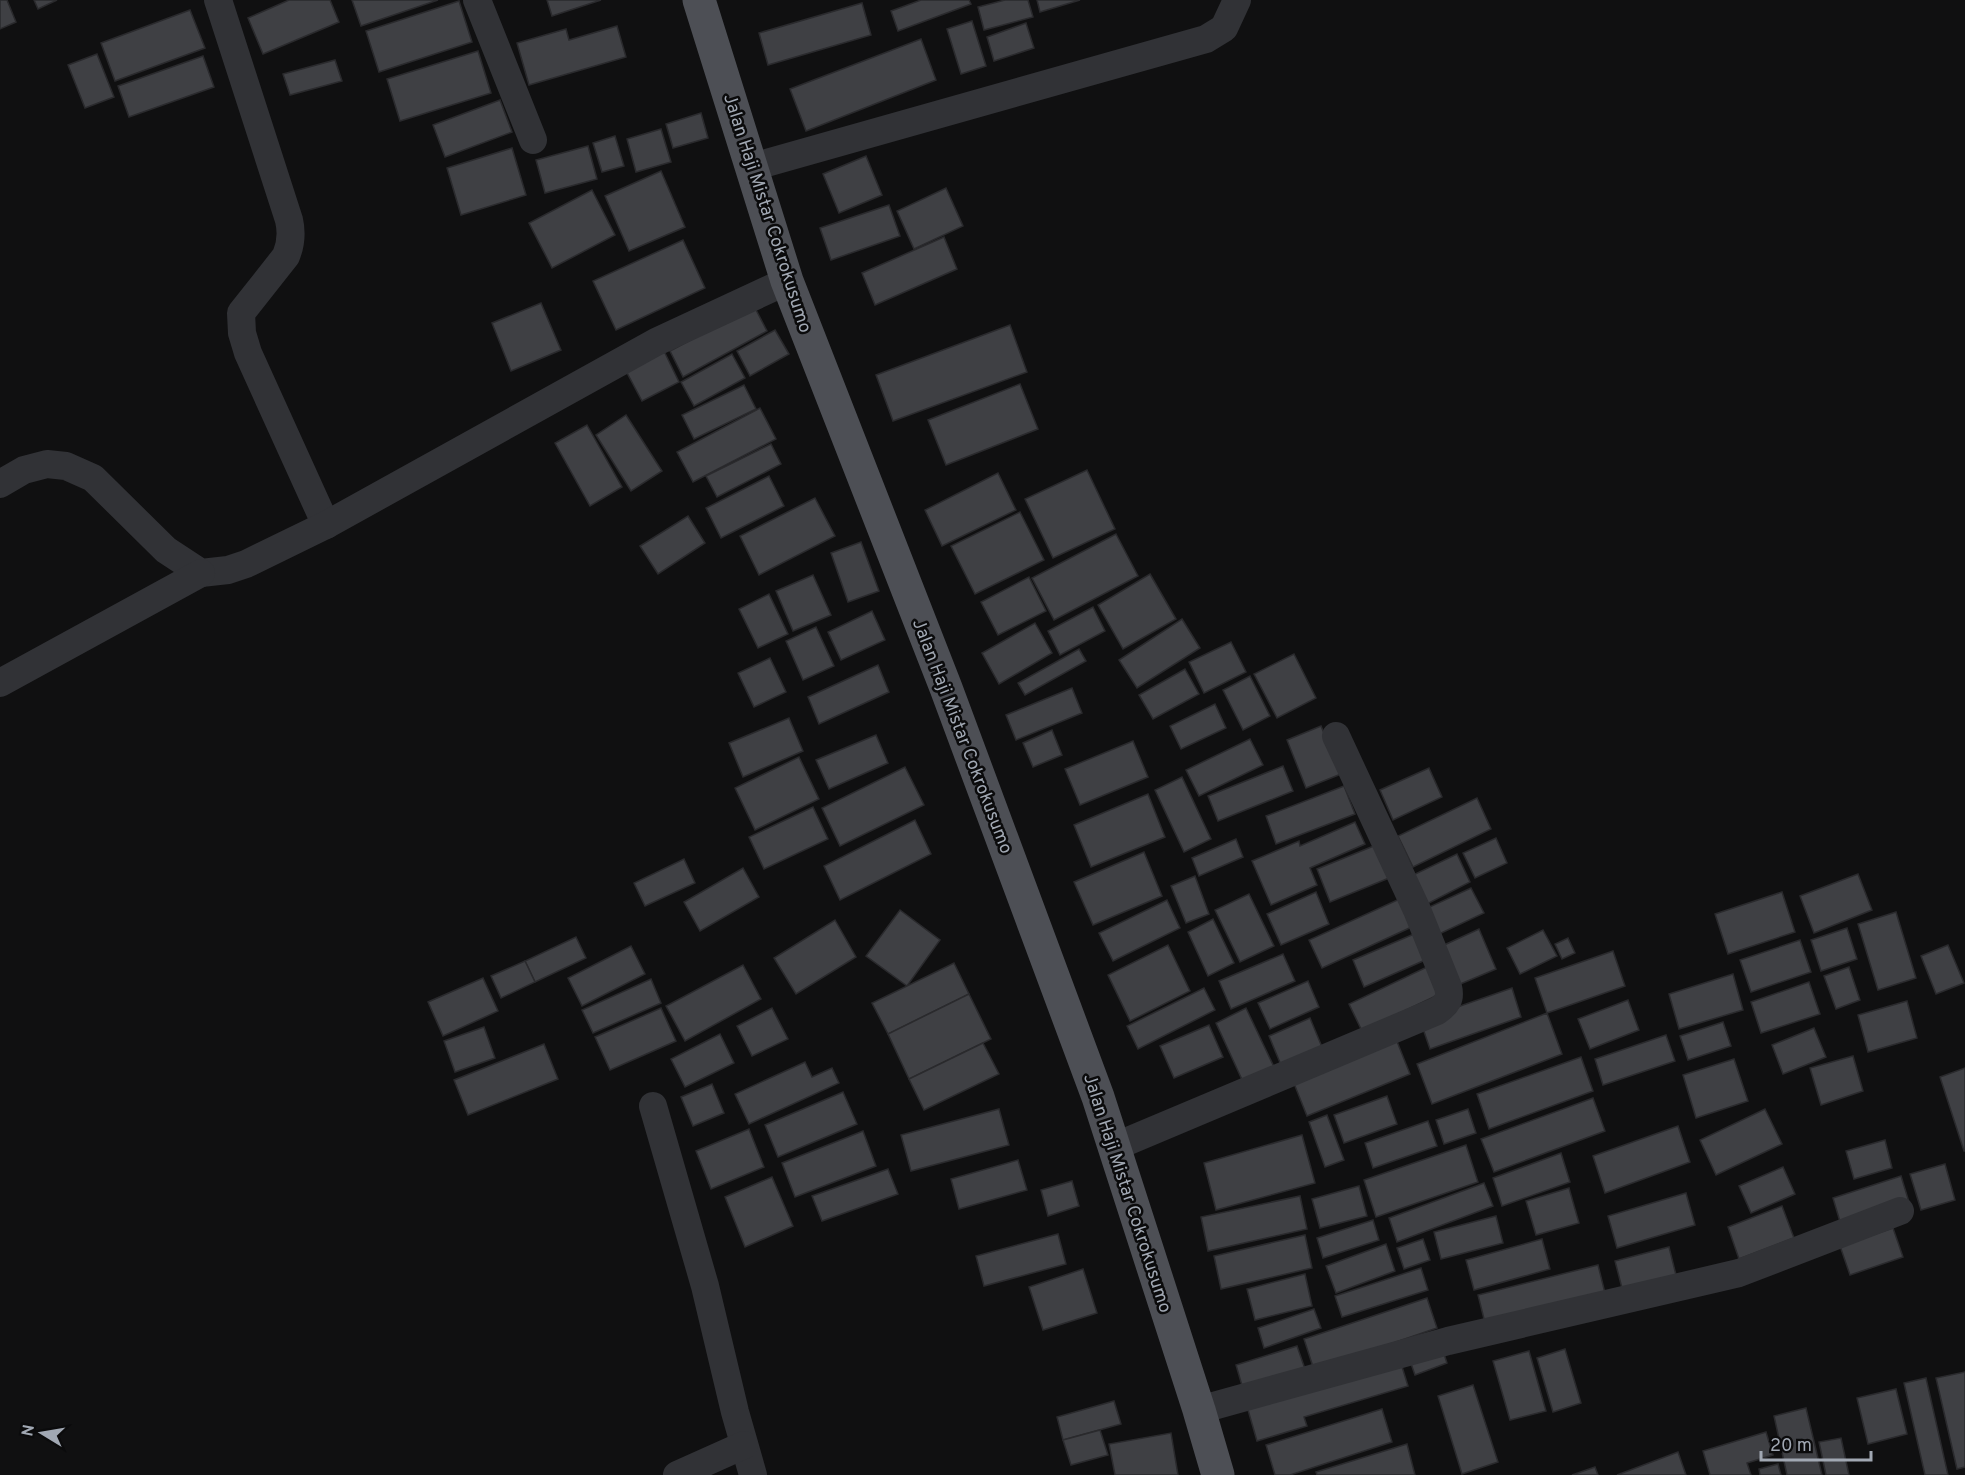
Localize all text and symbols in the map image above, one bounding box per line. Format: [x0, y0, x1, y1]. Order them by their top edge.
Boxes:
street label: Jalan Haji Mistar Cokrokusumo [717, 91, 816, 336]
street label: Jalan Haji Mistar Cokrokusumo [906, 616, 1017, 857]
street label: Jalan Haji Mistar Cokrokusumo [1077, 1071, 1176, 1316]
north arrow [12, 1403, 72, 1463]
text: N [18, 1423, 40, 1438]
scale bar [1761, 1424, 1870, 1462]
text: 20 m [1770, 1435, 1812, 1458]

